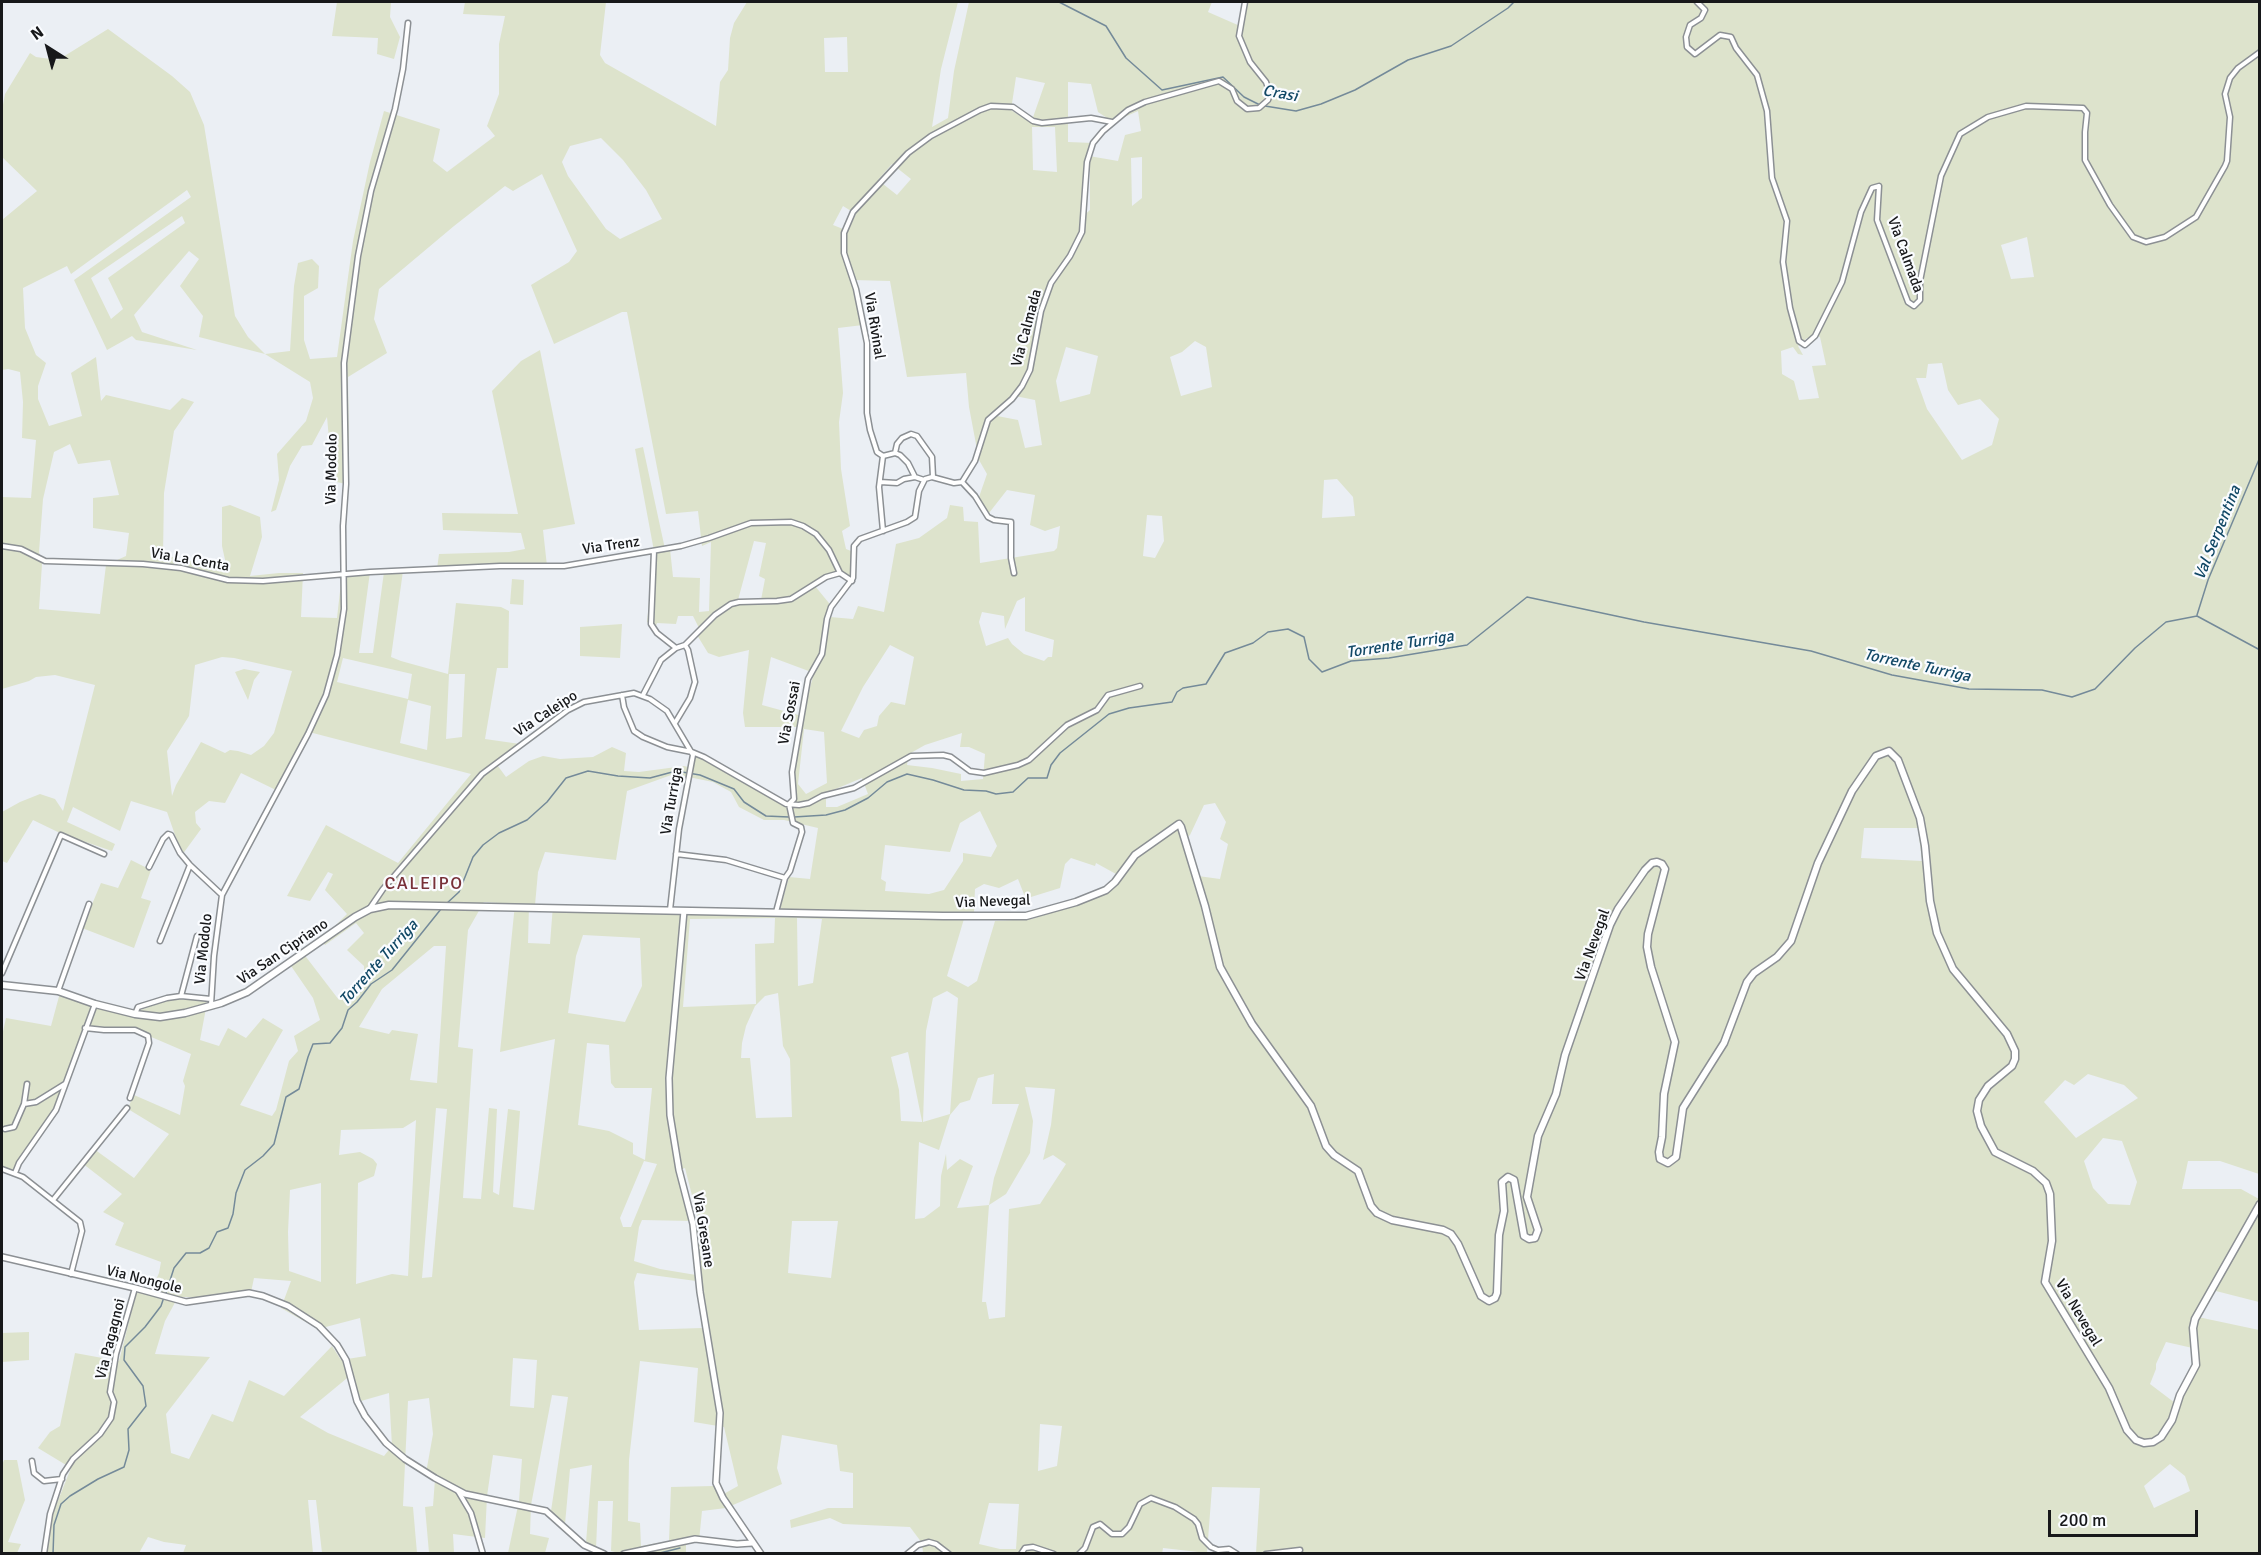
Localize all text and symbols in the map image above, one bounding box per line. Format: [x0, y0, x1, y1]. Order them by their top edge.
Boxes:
north arrow [18, 18, 78, 78]
text: N [27, 22, 48, 45]
water label: Crasi [1261, 82, 1299, 106]
street label: Via Calmada [1883, 215, 1927, 295]
street label: Via Calmada [1008, 287, 1046, 369]
street label: Via Rivinal [860, 291, 888, 361]
street label: Via Modolo [322, 433, 342, 505]
water label: Val Serpentina [2190, 483, 2246, 583]
street label: Via Trenz [581, 533, 641, 559]
street label: Via La Centa [149, 544, 231, 576]
water label: Torrente Turriga [1345, 627, 1455, 663]
water label: Torrente Turriga [1862, 645, 1972, 687]
street label: Via Sossai [775, 680, 805, 746]
street label: Via Caleipo [511, 687, 581, 741]
street label: Via Turriga [657, 766, 687, 836]
district label: CALEIPO [384, 873, 464, 895]
street label: Via Nevegal [955, 892, 1031, 912]
street label: Via Nevegal [1572, 907, 1614, 983]
street label: Via Modolo [191, 913, 217, 985]
street label: Via San Cipriano [234, 915, 332, 989]
water label: Torrente Turriga [336, 916, 422, 1010]
street label: Via Gresane [688, 1191, 718, 1269]
street label: Via Nongole [104, 1262, 184, 1298]
street label: Via Nevegal [2051, 1276, 2105, 1350]
street label: Via Pagagnoi [92, 1297, 130, 1381]
scale bar [2051, 1498, 2201, 1536]
text: 200 m [2059, 1509, 2106, 1531]

